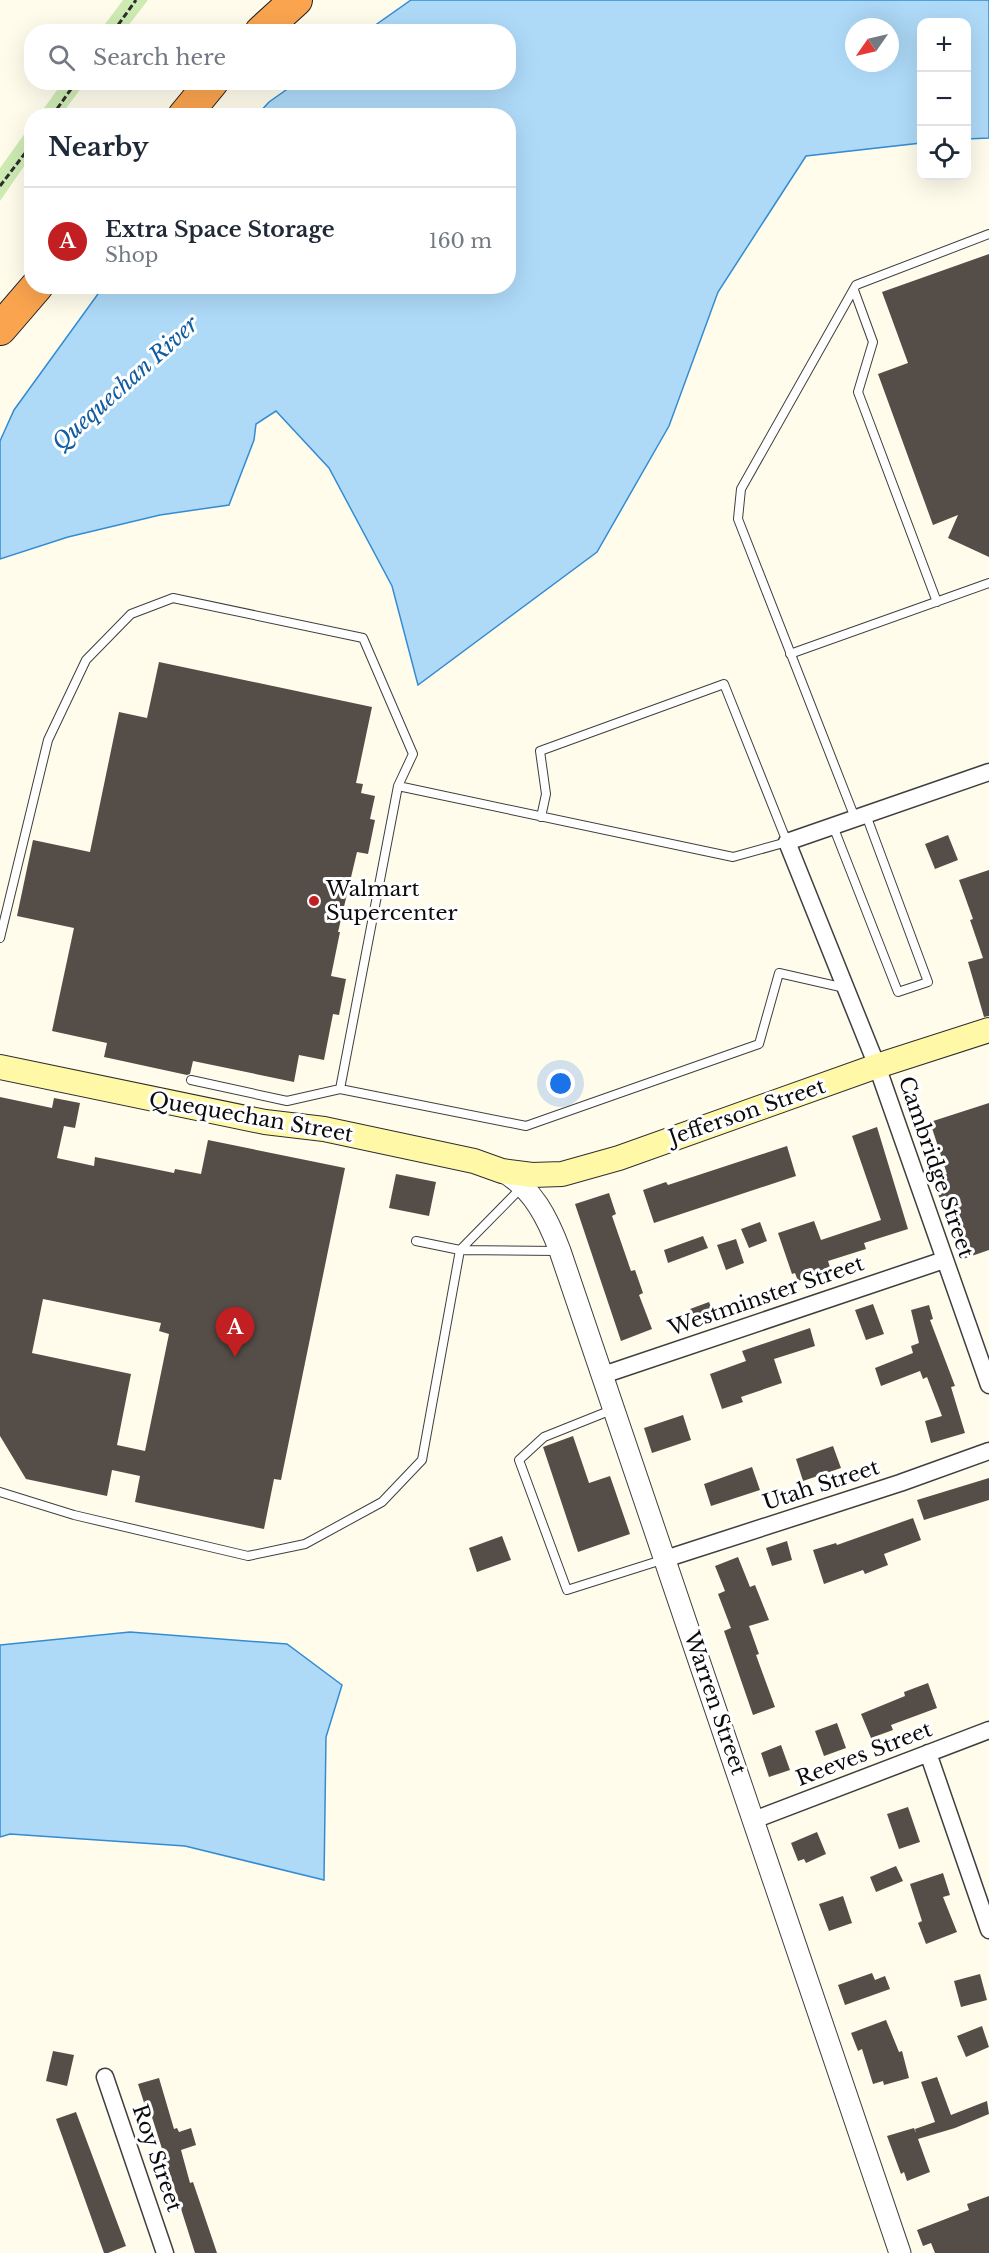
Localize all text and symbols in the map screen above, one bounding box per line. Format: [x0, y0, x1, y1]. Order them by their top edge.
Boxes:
north arrow [845, 18, 899, 72]
map controls [917, 18, 971, 180]
button: + [917, 18, 971, 72]
search box [24, 24, 516, 90]
icon: search [45, 41, 78, 74]
text: Search here [93, 44, 226, 71]
button: − [917, 72, 971, 126]
button: locate [917, 126, 971, 180]
text: Nearby [48, 131, 149, 163]
text: Extra Space Storage [105, 216, 335, 243]
text: A [59, 229, 76, 253]
text: 160 m [429, 229, 492, 253]
text: Shop [105, 243, 158, 267]
water label: Quequechan River [47, 310, 205, 456]
place label: Walmart Supercenter [325, 876, 457, 926]
marker: Walmart Supercenter [307, 894, 321, 908]
your location [546, 1069, 575, 1098]
street label: Jefferson Street [662, 1073, 829, 1152]
street label: Cambridge Street [893, 1073, 979, 1261]
street label: Quequechan Street [147, 1086, 355, 1148]
street label: Westminster Street [664, 1250, 867, 1342]
pin: A [216, 1308, 254, 1357]
street label: Utah Street [760, 1454, 882, 1516]
street label: Warren Street [678, 1627, 752, 1778]
street label: Reeves Street [792, 1716, 936, 1792]
street label: Roy Street [127, 2101, 187, 2215]

